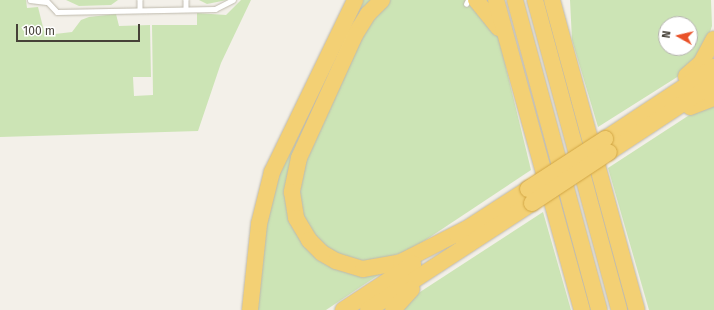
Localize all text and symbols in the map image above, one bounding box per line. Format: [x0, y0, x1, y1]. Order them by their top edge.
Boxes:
scale bar [18, 16, 142, 42]
north arrow [658, 16, 698, 56]
text: 100 m [23, 24, 55, 38]
text: N [660, 30, 674, 39]

